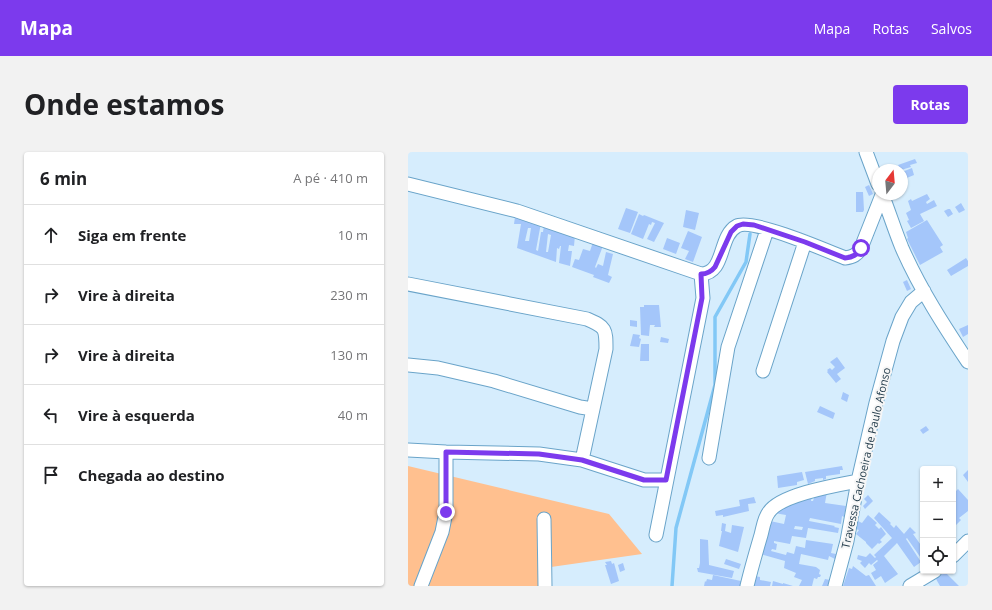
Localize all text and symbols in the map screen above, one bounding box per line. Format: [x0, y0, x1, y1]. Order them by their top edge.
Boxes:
text: Mapa [20, 15, 73, 41]
text: Mapa [814, 19, 850, 38]
text: Rotas [872, 19, 909, 38]
text: Salvos [931, 19, 972, 38]
text: Onde estamos [24, 85, 225, 123]
button: Rotas [893, 85, 968, 124]
north arrow [872, 164, 908, 200]
text: 6 min [40, 167, 87, 190]
text: A pé · 410 m [293, 169, 368, 187]
icon: ahead [40, 224, 62, 246]
text: Siga em frente [78, 225, 186, 245]
text: 10 m [338, 226, 368, 244]
route start [852, 239, 870, 257]
icon: right [40, 284, 62, 306]
text: Vire à direita [78, 285, 175, 305]
text: 230 m [330, 286, 368, 304]
icon: right [40, 344, 62, 366]
text: Vire à direita [78, 345, 175, 365]
text: 130 m [330, 346, 368, 364]
street label: Travessa Cachoeira de Paulo Afonso [837, 366, 894, 550]
icon: left [40, 404, 62, 426]
text: Vire à esquerda [78, 405, 195, 425]
text: 40 m [338, 406, 368, 424]
icon: arrive [40, 464, 62, 486]
text: Chegada ao destino [78, 465, 225, 485]
map controls [920, 466, 956, 574]
button: + [920, 466, 956, 502]
button: − [920, 502, 956, 538]
route end [437, 503, 455, 521]
button: locate [920, 538, 956, 574]

